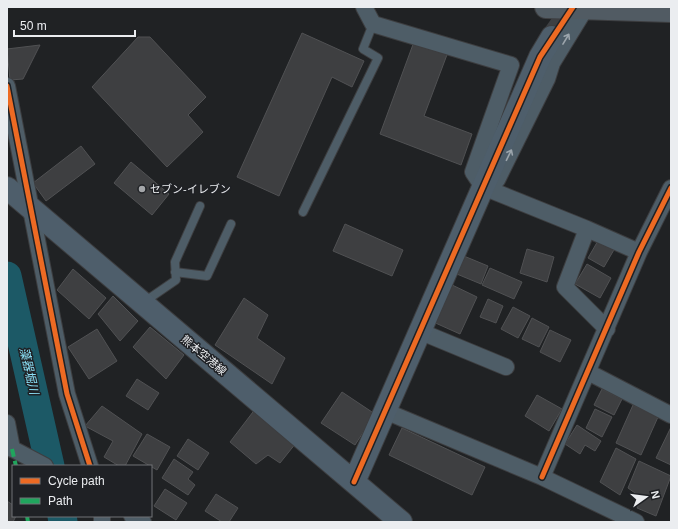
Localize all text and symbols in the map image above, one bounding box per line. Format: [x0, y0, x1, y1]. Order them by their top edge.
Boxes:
scale bar [14, 12, 135, 38]
text: 50 m [20, 19, 47, 33]
one-way arrow [563, 33, 571, 45]
one-way arrow [506, 150, 513, 162]
place label: セブン-イレブン [150, 183, 231, 195]
marker: セブン-イレブン [137, 184, 147, 194]
street label: 熊本空港線 [179, 333, 229, 377]
water label: 藻器堀川 [17, 346, 42, 398]
legend [12, 465, 152, 517]
text: Cycle path [48, 474, 105, 488]
north arrow [626, 477, 666, 517]
text: N [649, 489, 662, 500]
text: Path [48, 494, 73, 508]

